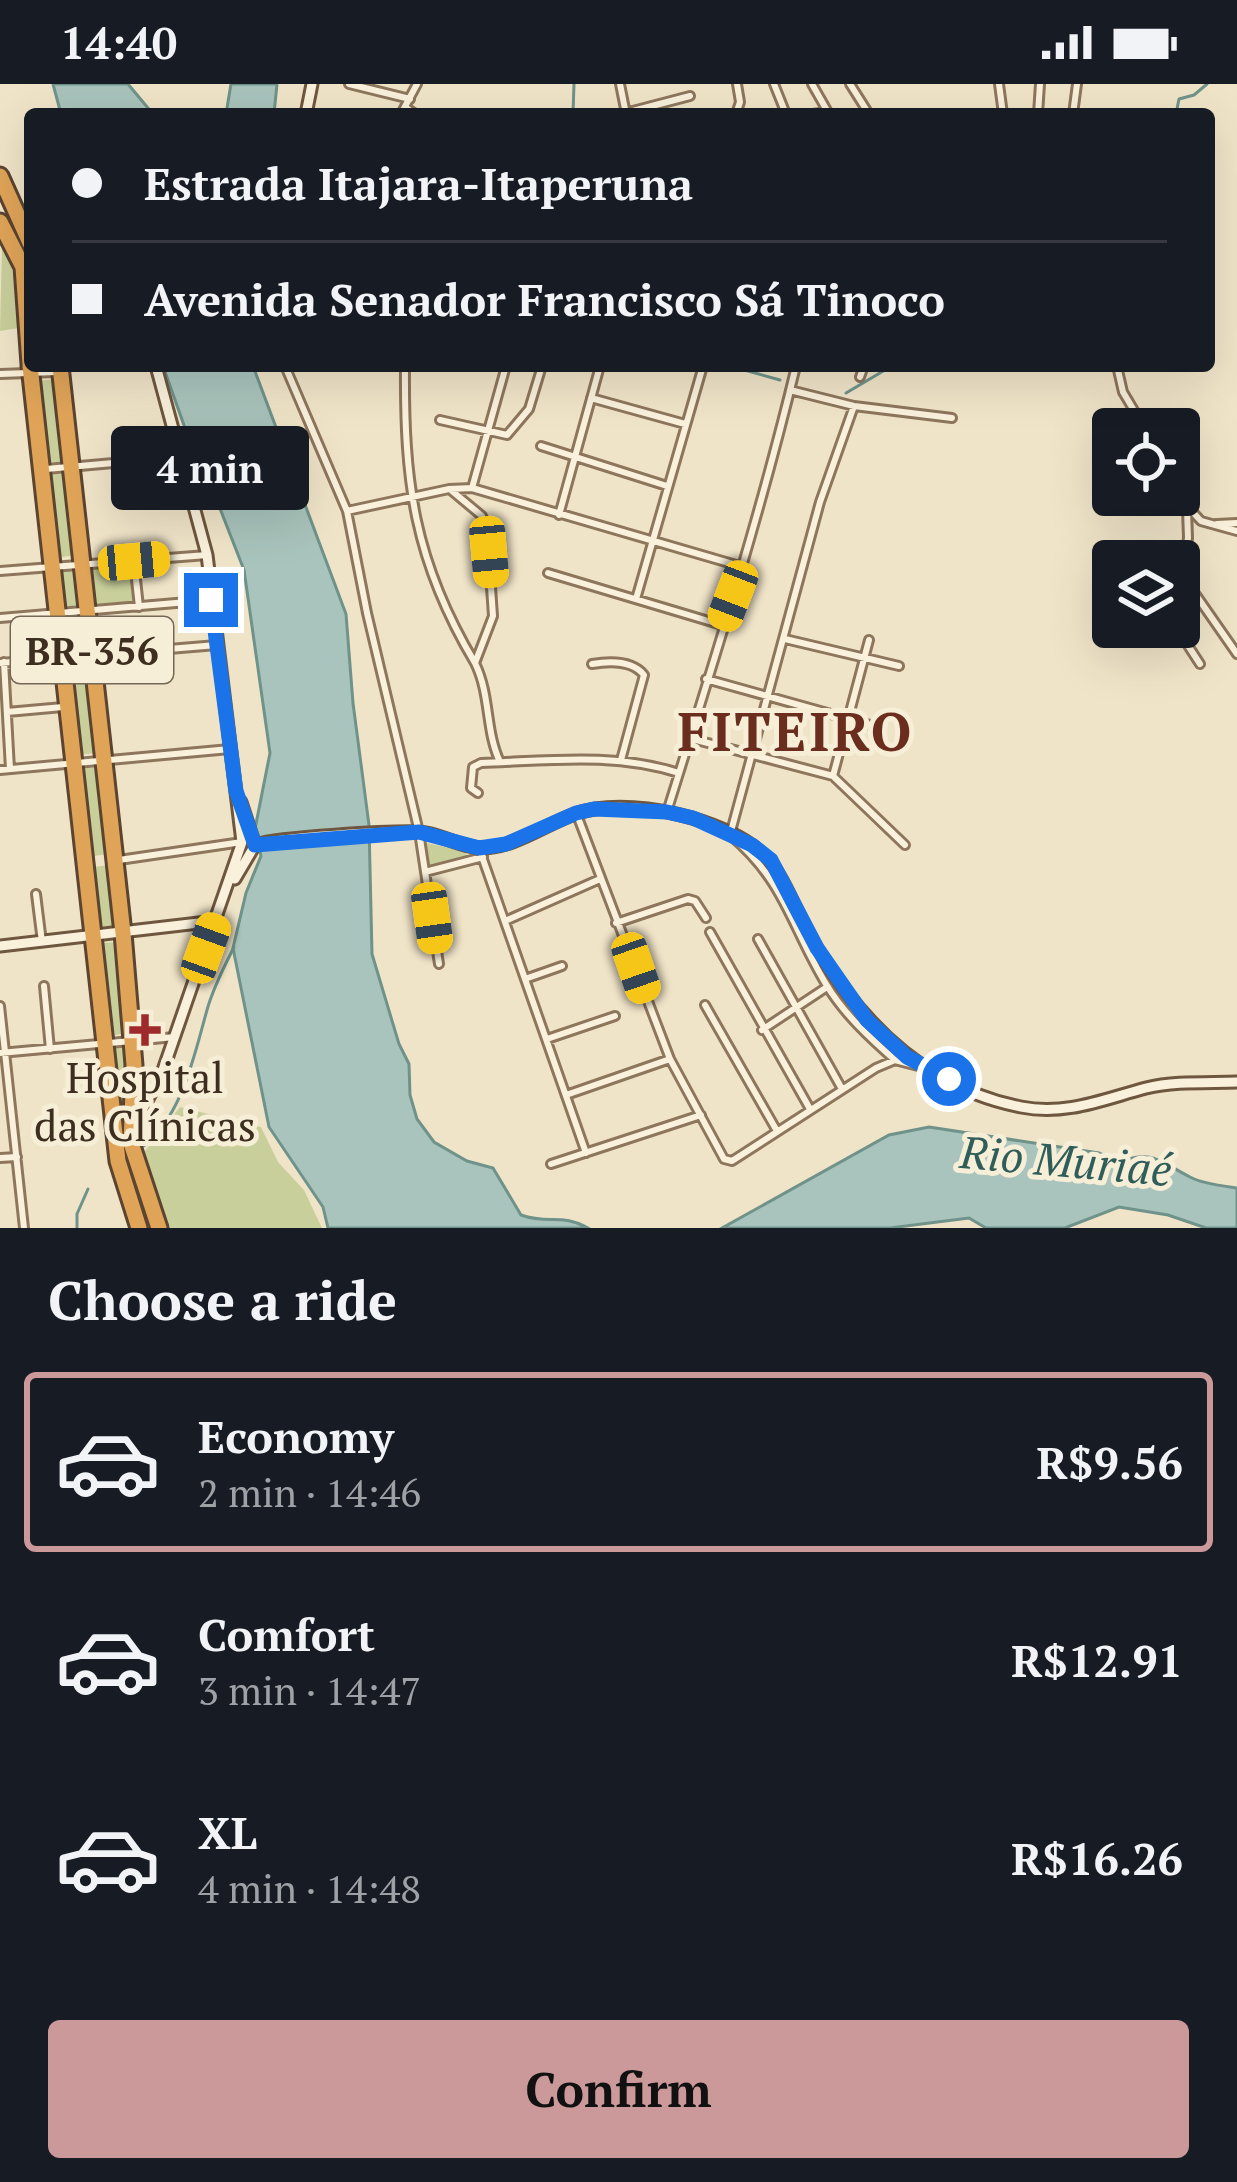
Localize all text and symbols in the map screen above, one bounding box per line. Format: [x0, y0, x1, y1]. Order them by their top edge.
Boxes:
text: 14:40 [60, 12, 177, 72]
text: Estrada Itajara-Itaperuna [144, 153, 693, 213]
text: Avenida Senador Francisco Sá Tinoco [144, 269, 945, 329]
map controls [1092, 408, 1200, 648]
button: locate [1092, 408, 1200, 516]
callout: 4 min [112, 426, 310, 510]
text: 4 min [157, 442, 263, 494]
car [468, 515, 510, 589]
car [97, 540, 171, 582]
button: layers [1092, 540, 1200, 648]
car [703, 556, 763, 636]
route end [184, 573, 238, 627]
road number: BR-356 [11, 617, 173, 683]
district label: FITEIRO [677, 695, 915, 766]
car [409, 880, 455, 956]
car [177, 908, 235, 988]
car [607, 928, 665, 1008]
marker: Hospital das Clínicas [129, 1014, 161, 1046]
place label: Hospital das Clínicas [34, 1049, 256, 1153]
route start [922, 1052, 976, 1106]
water label: Rio Muriaé [957, 1121, 1176, 1199]
text: Choose a ride [48, 1264, 397, 1335]
text: Economy [198, 1406, 394, 1466]
icon: car [54, 1408, 162, 1516]
text: R$9.56 [1037, 1432, 1183, 1492]
text: 2 min · 14:46 [198, 1466, 421, 1518]
text: Comfort [198, 1604, 375, 1664]
icon: car [54, 1606, 162, 1714]
text: R$12.91 [1011, 1630, 1183, 1690]
text: 3 min · 14:47 [198, 1664, 421, 1716]
text: XL [198, 1802, 257, 1862]
icon: car [54, 1804, 162, 1912]
text: R$16.26 [1011, 1828, 1183, 1888]
text: 4 min · 14:48 [198, 1862, 421, 1914]
button: Confirm [48, 2020, 1189, 2158]

